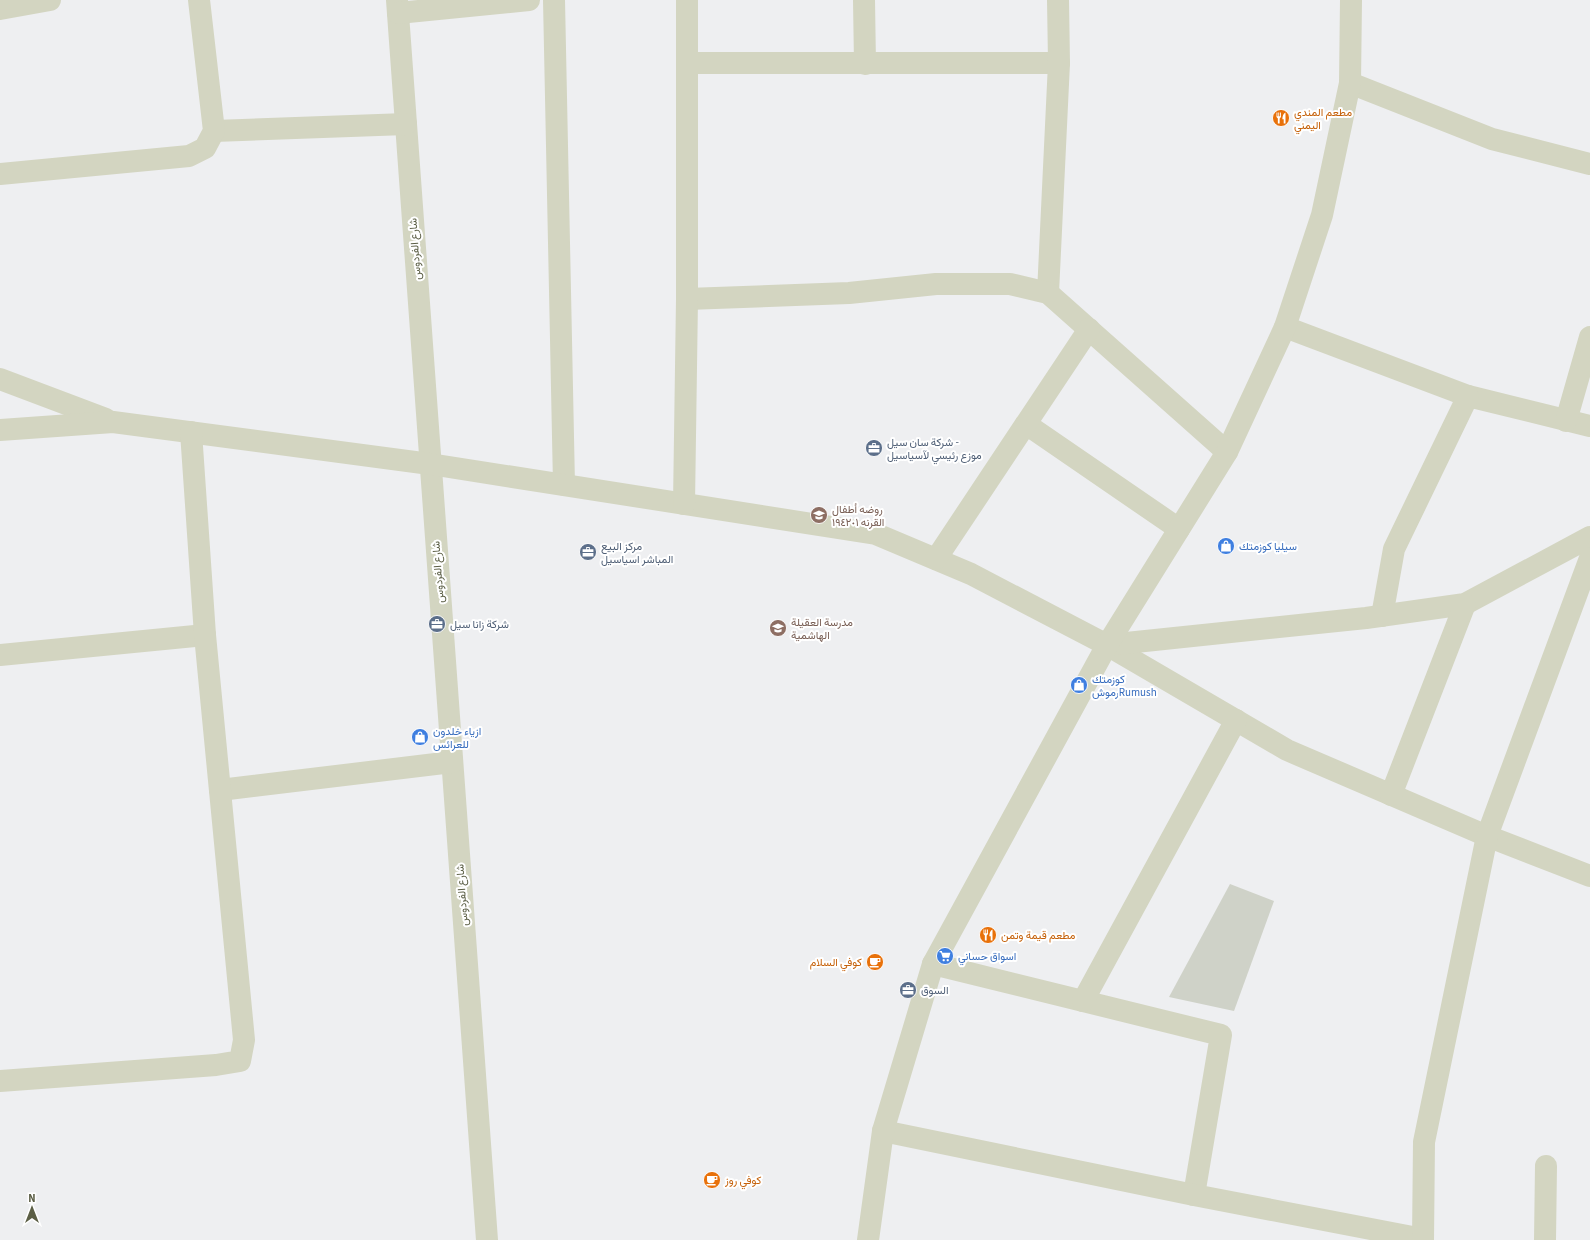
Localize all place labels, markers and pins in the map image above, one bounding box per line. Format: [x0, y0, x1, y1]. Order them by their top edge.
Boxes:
place label: مطعم المندي اليمني [1294, 105, 1352, 135]
restaurant icon: مطعم المندي اليمني [1271, 108, 1291, 128]
place label: شركة سان سيل - موزع رئيسي لآسياسيل [887, 435, 982, 465]
office icon: شركة سان سيل - موزع رئيسي لآسياسيل [864, 438, 884, 458]
place label: روضه أطفال القرنه ١٩٤٢٠١ [832, 502, 884, 530]
school or university icon: روضه أطفال القرنه ١٩٤٢٠١ [809, 505, 829, 525]
shop icon: سيليا كوزمتك [1216, 536, 1236, 556]
place label: مركز البيع المباشر اسياسيل [601, 539, 673, 567]
place label: سيليا كوزمتك [1239, 539, 1297, 554]
office icon: مركز البيع المباشر اسياسيل [578, 542, 598, 562]
office icon: شركة زانا سيل [427, 614, 447, 634]
place label: مدرسة العقيلة الهاشمية [791, 615, 853, 643]
place label: شركة زانا سيل [450, 617, 509, 632]
school or university icon: مدرسة العقيلة الهاشمية [768, 618, 788, 638]
place label: كوزمتك رموشRumush [1092, 672, 1157, 700]
shop icon: كوزمتك رموشRumush [1069, 675, 1089, 695]
place label: ازياء خلدون للعرائس [433, 724, 481, 752]
shop icon: ازياء خلدون للعرائس [410, 727, 430, 747]
restaurant icon: مطعم قيمة وتمن [978, 925, 998, 945]
place label: مطعم قيمة وتمن [1001, 928, 1076, 943]
supermarket icon: اسواق حساني [935, 946, 955, 966]
place label: اسواق حساني [958, 949, 1016, 966]
cafe icon: كوفي السلام [865, 952, 885, 972]
place label: كوفي السلام [810, 955, 862, 972]
office icon: السوق [898, 980, 918, 1000]
place label: السوق [921, 983, 949, 998]
cafe icon: كوفي روز [702, 1170, 722, 1190]
place label: كوفي روز [724, 1173, 762, 1190]

